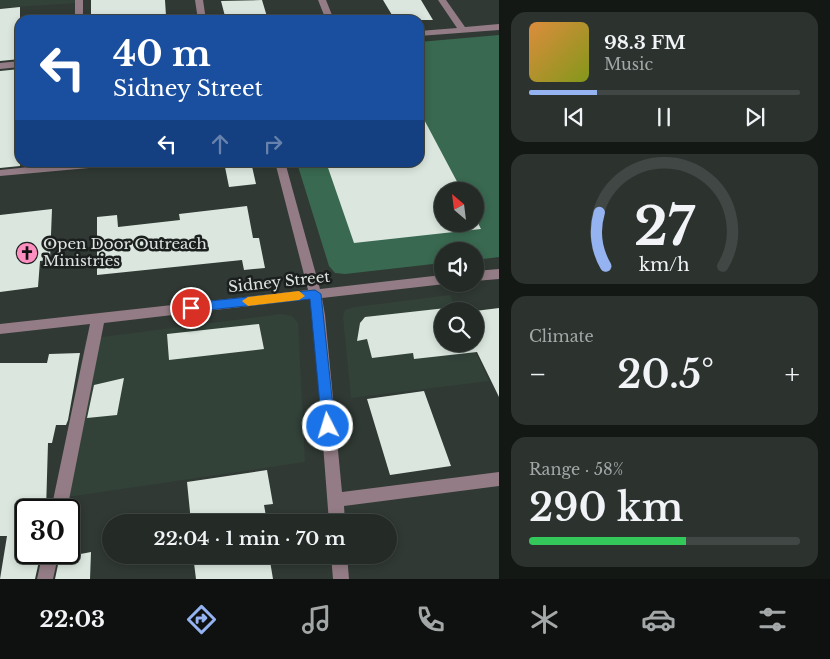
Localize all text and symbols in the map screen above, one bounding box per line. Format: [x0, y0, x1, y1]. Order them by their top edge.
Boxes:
text: 98.3 FM [604, 31, 686, 54]
text: 40 m [113, 32, 211, 75]
icon: left [30, 35, 95, 100]
text: Music [604, 54, 653, 74]
text: Sidney Street [113, 75, 263, 102]
icon: previous [560, 103, 588, 131]
icon: pause [650, 103, 678, 131]
icon: next [741, 103, 769, 131]
icon: left [153, 130, 181, 158]
icon: ahead [206, 130, 234, 158]
icon: right [259, 130, 287, 158]
north arrow [434, 182, 484, 232]
map controls [434, 182, 484, 352]
text: 27 [634, 195, 696, 259]
place label: Open Door Outreach Ministries [43, 234, 207, 270]
church icon: Open Door Outreach Ministries [15, 241, 39, 265]
button: sound [434, 242, 484, 292]
text: km/h [639, 254, 690, 276]
street label: Sidney Street [227, 267, 331, 296]
pin [170, 287, 212, 329]
icon: arrive [177, 294, 205, 322]
button: search [434, 302, 484, 352]
text: Climate [529, 326, 594, 346]
text: 20.5° [617, 351, 714, 398]
text: − [529, 357, 547, 392]
text: + [785, 357, 800, 392]
position arrow [301, 399, 353, 451]
text: Range · 58% [529, 459, 623, 479]
text: 290 km [529, 484, 683, 531]
speed limit sign: 30 [15, 499, 80, 564]
text: 22:04 · 1 min · 70 m [154, 527, 345, 550]
icon: directions [184, 602, 219, 637]
icon: music [299, 602, 334, 637]
icon: phone [413, 602, 448, 637]
icon: climate [527, 602, 562, 637]
icon: car [641, 602, 676, 637]
icon: filters [755, 602, 790, 637]
text: 22:03 [40, 606, 105, 633]

